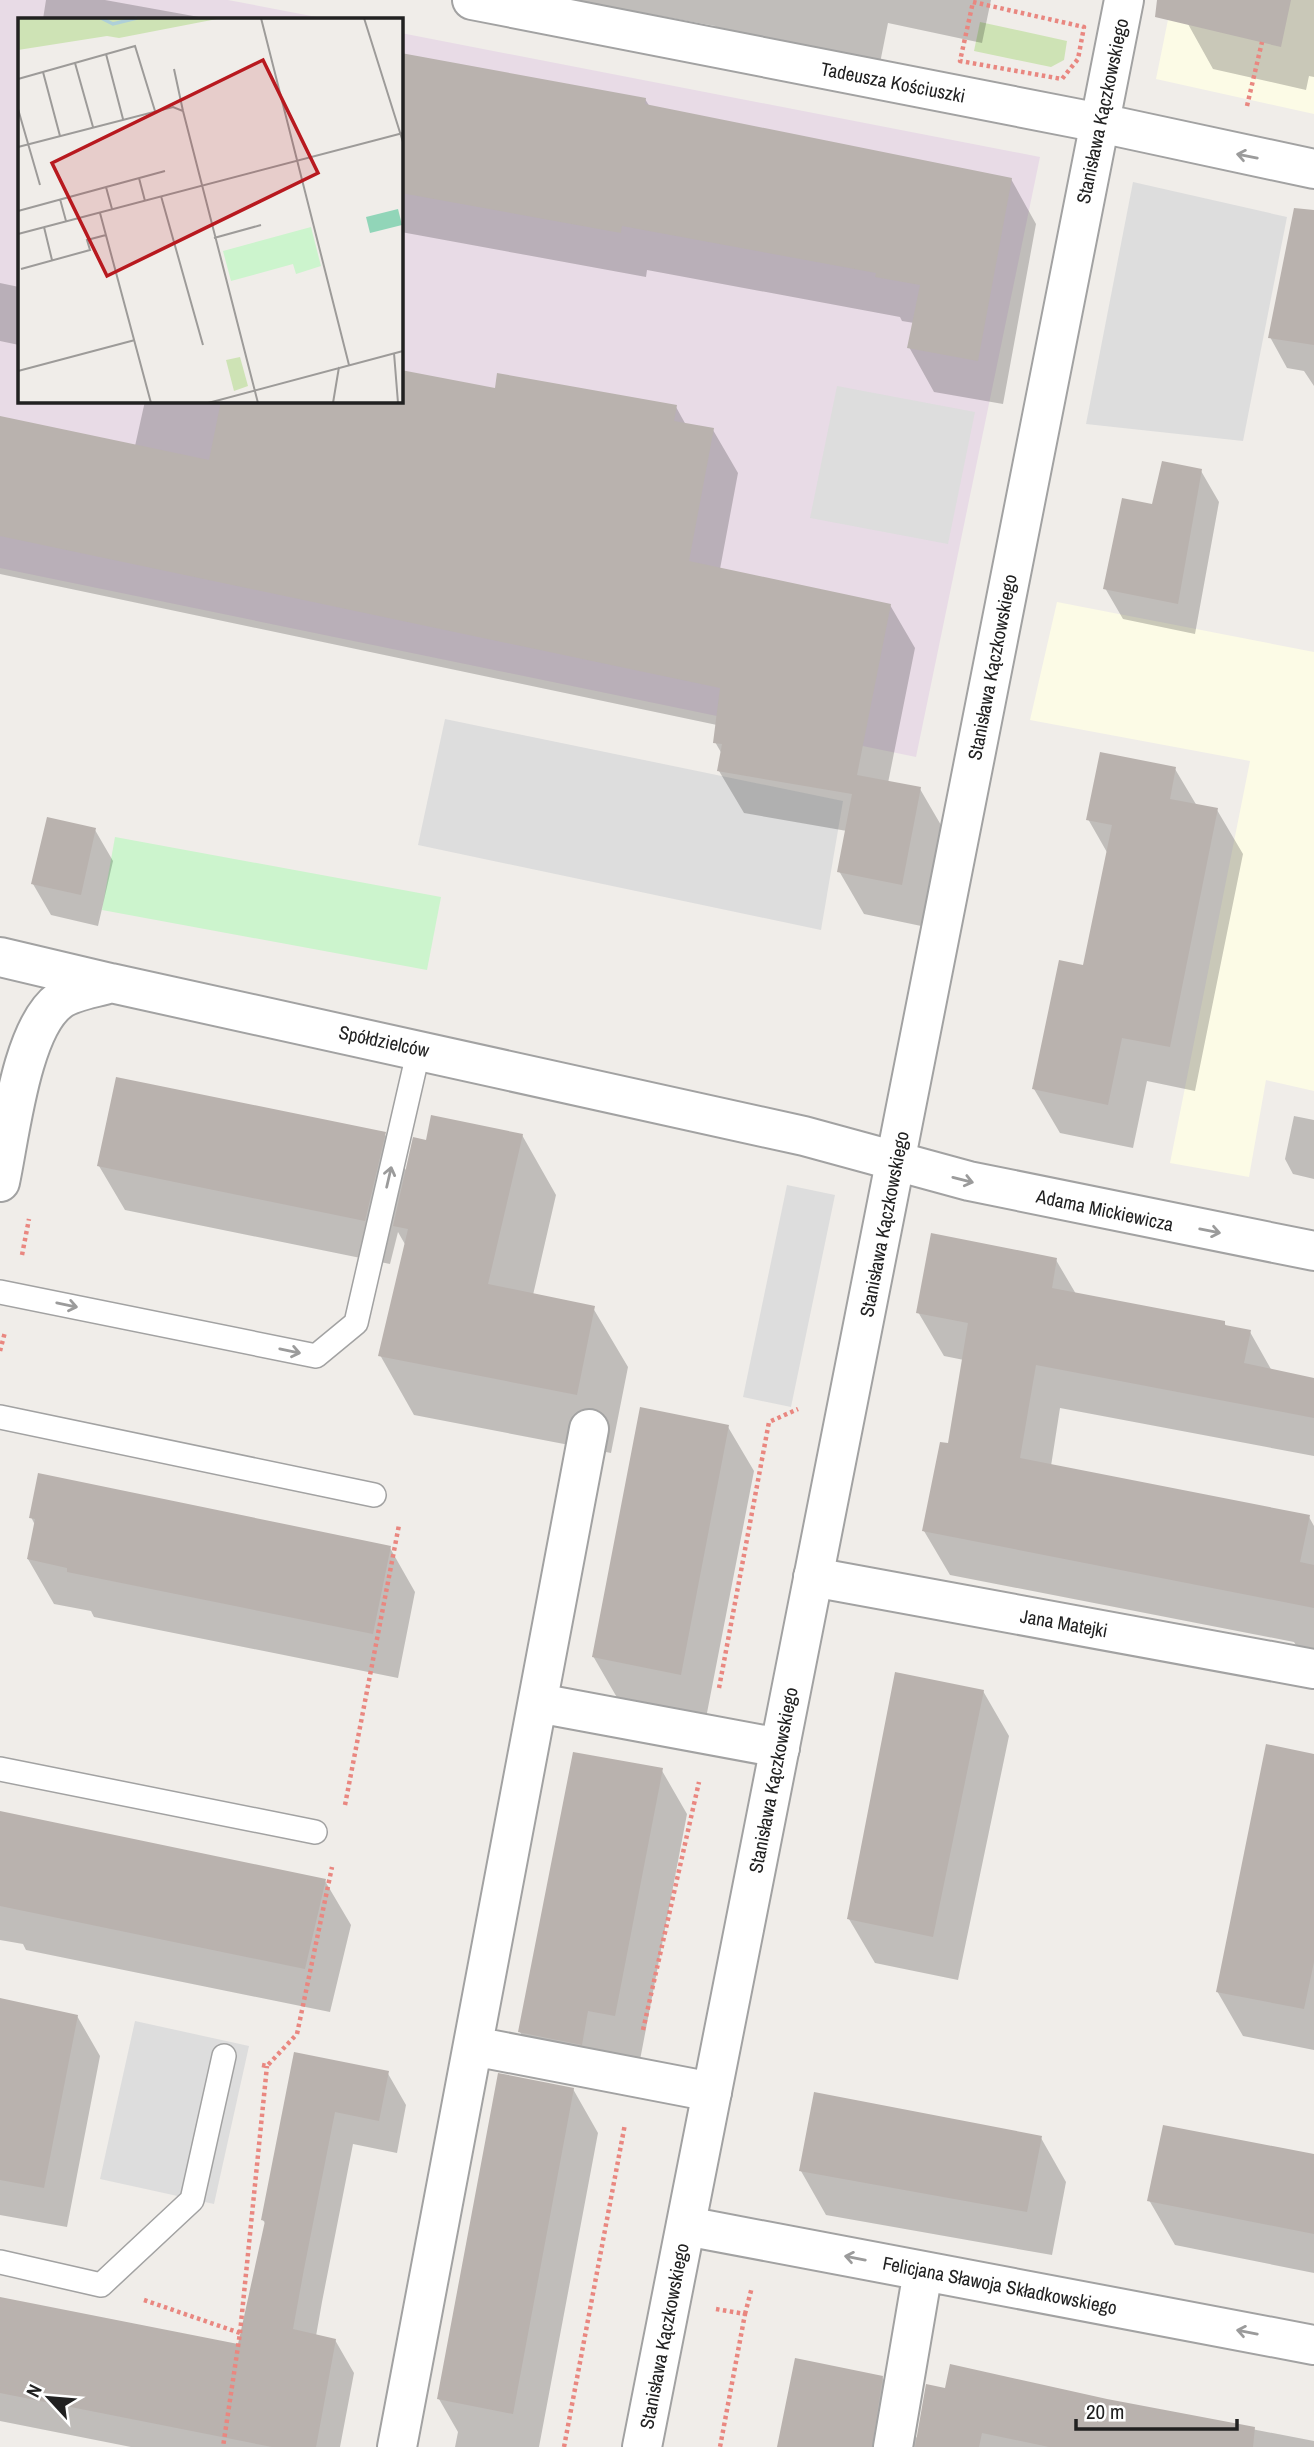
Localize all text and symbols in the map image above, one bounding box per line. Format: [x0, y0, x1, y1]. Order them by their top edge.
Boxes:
street label: Stanisława Kączkowskiego [1070, 16, 1134, 206]
inset map [18, 18, 402, 402]
street label: Tadeusza Kościuszki [819, 55, 967, 109]
one-way arrow [1236, 148, 1259, 162]
street label: Stanisława Kączkowskiego [961, 572, 1023, 762]
street label: Spółdzielców [336, 1019, 432, 1063]
street label: Stanisława Kączkowskiego [853, 1129, 915, 1319]
one-way arrow [382, 1166, 396, 1189]
one-way arrow [951, 1174, 974, 1187]
street label: Adama Mickiewicza [1033, 1183, 1176, 1237]
one-way arrow [1198, 1225, 1221, 1238]
one-way arrow [55, 1298, 78, 1312]
one-way arrow [278, 1344, 301, 1358]
street label: Jana Matejki [1018, 1603, 1110, 1643]
street label: Stanisława Kączkowskiego [742, 1685, 804, 1875]
street label: Stanisława Kączkowskiego [633, 2241, 695, 2431]
street label: Felicjana Sławoja Składkowskiego [881, 2250, 1119, 2320]
one-way arrow [844, 2251, 867, 2264]
one-way arrow [1236, 2325, 1259, 2338]
north arrow [14, 2363, 84, 2433]
text: N [20, 2380, 48, 2401]
scale bar [1076, 2388, 1237, 2432]
text: 20 m [1086, 2397, 1124, 2426]

